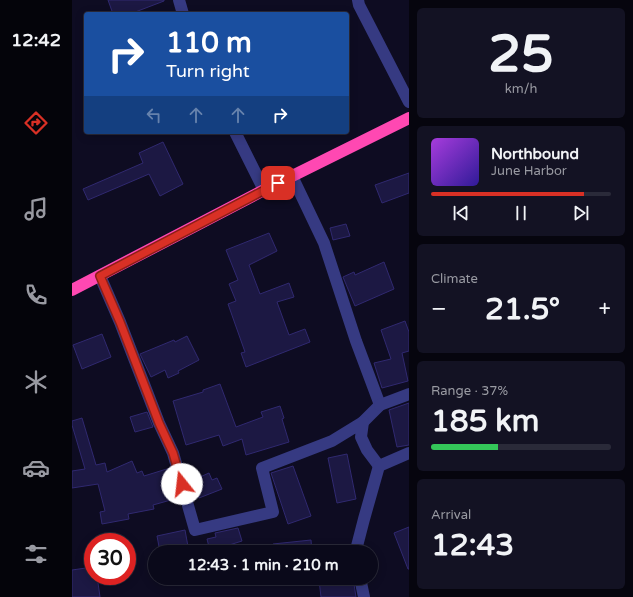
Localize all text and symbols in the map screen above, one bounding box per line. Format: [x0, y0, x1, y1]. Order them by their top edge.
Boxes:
text: 25 [488, 23, 554, 86]
text: 110 m [166, 26, 252, 60]
icon: right [100, 28, 152, 80]
text: 12:42 [11, 29, 61, 51]
text: Turn right [166, 60, 250, 82]
text: km/h [505, 81, 537, 97]
icon: left [143, 104, 165, 126]
icon: ahead [185, 104, 207, 126]
icon: ahead [227, 104, 249, 126]
icon: right [269, 104, 291, 126]
icon: directions [22, 109, 50, 137]
text: Northbound [491, 145, 579, 163]
text: June Harbor [491, 163, 567, 179]
pin [261, 166, 295, 200]
icon: arrive [267, 172, 289, 194]
icon: music [22, 195, 50, 223]
icon: previous [450, 202, 472, 224]
icon: pause [510, 202, 532, 224]
icon: next [570, 202, 592, 224]
text: Climate [431, 271, 478, 287]
icon: phone [22, 281, 50, 309]
text: 21.5° [485, 291, 560, 328]
text: − [431, 296, 447, 322]
text: + [599, 296, 611, 322]
icon: climate [22, 368, 50, 396]
text: Range · 37% [431, 383, 508, 399]
text: 185 km [431, 403, 539, 440]
icon: car [22, 454, 50, 482]
position arrow [161, 463, 203, 505]
text: Arrival [431, 507, 471, 523]
text: 12:43 [431, 527, 514, 564]
speed limit sign: 30 [84, 533, 136, 585]
icon: filters [22, 540, 50, 568]
text: 12:43 · 1 min · 210 m [188, 556, 338, 574]

